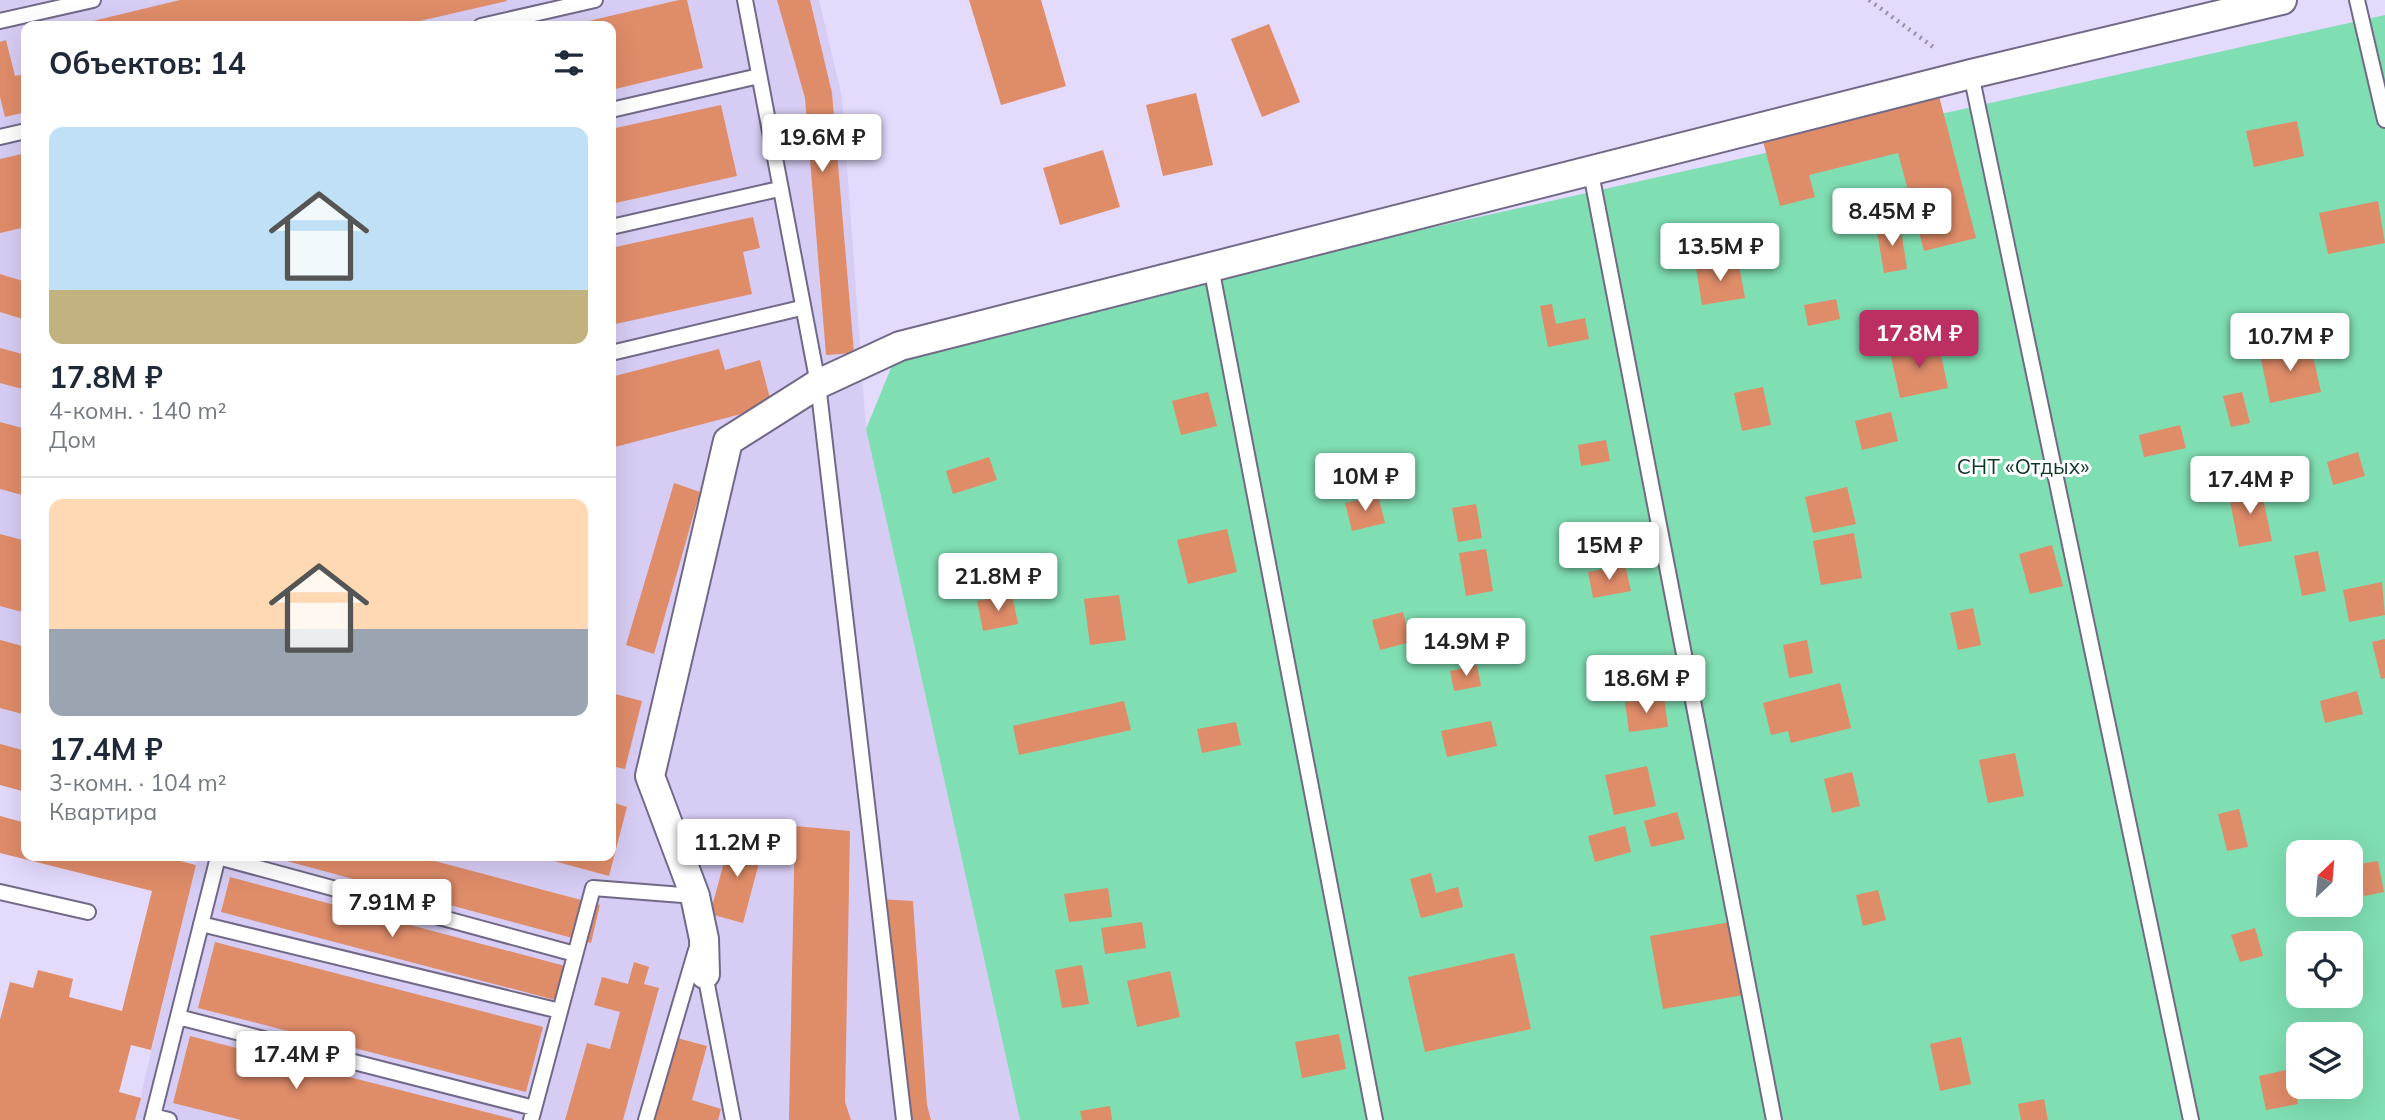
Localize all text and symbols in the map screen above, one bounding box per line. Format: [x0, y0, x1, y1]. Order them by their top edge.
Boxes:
text: Объектов: 14 [49, 44, 246, 82]
icon: filters [550, 44, 588, 82]
pin: 19.6M ₽ [757, 114, 887, 174]
text: 19.6M ₽ [778, 122, 866, 151]
icon: home [256, 173, 382, 299]
pin: 8.45M ₽ [1827, 188, 1957, 248]
text: 8.45M ₽ [1848, 196, 1936, 225]
pin: 13.5M ₽ [1655, 224, 1785, 283]
text: 13.5M ₽ [1676, 231, 1764, 260]
pin: 17.8M ₽ [1854, 310, 1984, 370]
pin: 10.7M ₽ [2225, 314, 2355, 373]
text: 17.8M ₽ [1875, 318, 1963, 347]
text: 10.7M ₽ [2246, 321, 2334, 350]
text: 17.8M ₽ [49, 358, 163, 396]
text: 4-комн. · 140 m² [49, 396, 227, 425]
text: Дом [49, 425, 96, 454]
park label: СНТ «Отдых» [1957, 453, 2089, 479]
pin: 10M ₽ [1316, 454, 1414, 513]
pin: 17.4M ₽ [2185, 456, 2315, 516]
text: 10M ₽ [1331, 461, 1399, 490]
text: 17.4M ₽ [2206, 464, 2294, 493]
pin: 15M ₽ [1560, 522, 1658, 582]
text: 15M ₽ [1575, 530, 1643, 559]
icon: home [256, 545, 382, 671]
pin: 21.8M ₽ [933, 554, 1063, 613]
text: 21.8M ₽ [954, 561, 1042, 590]
pin: 14.9M ₽ [1401, 618, 1531, 678]
text: 14.9M ₽ [1422, 626, 1510, 655]
pin: 18.6M ₽ [1581, 656, 1711, 715]
text: 18.6M ₽ [1602, 663, 1690, 692]
text: 17.4M ₽ [49, 730, 163, 768]
text: 3-комн. · 104 m² [49, 768, 227, 797]
text: Квартира [49, 797, 157, 826]
pin: 11.2M ₽ [672, 820, 802, 879]
text: 11.2M ₽ [693, 827, 781, 856]
north arrow [2286, 840, 2362, 917]
map controls [2286, 840, 2363, 1099]
pin: 7.91M ₽ [327, 880, 457, 939]
text: 7.91M ₽ [348, 887, 436, 916]
button: locate [2286, 931, 2363, 1008]
button: layers [2286, 1022, 2363, 1099]
pin: 17.4M ₽ [231, 1032, 361, 1091]
text: 17.4M ₽ [252, 1039, 340, 1068]

